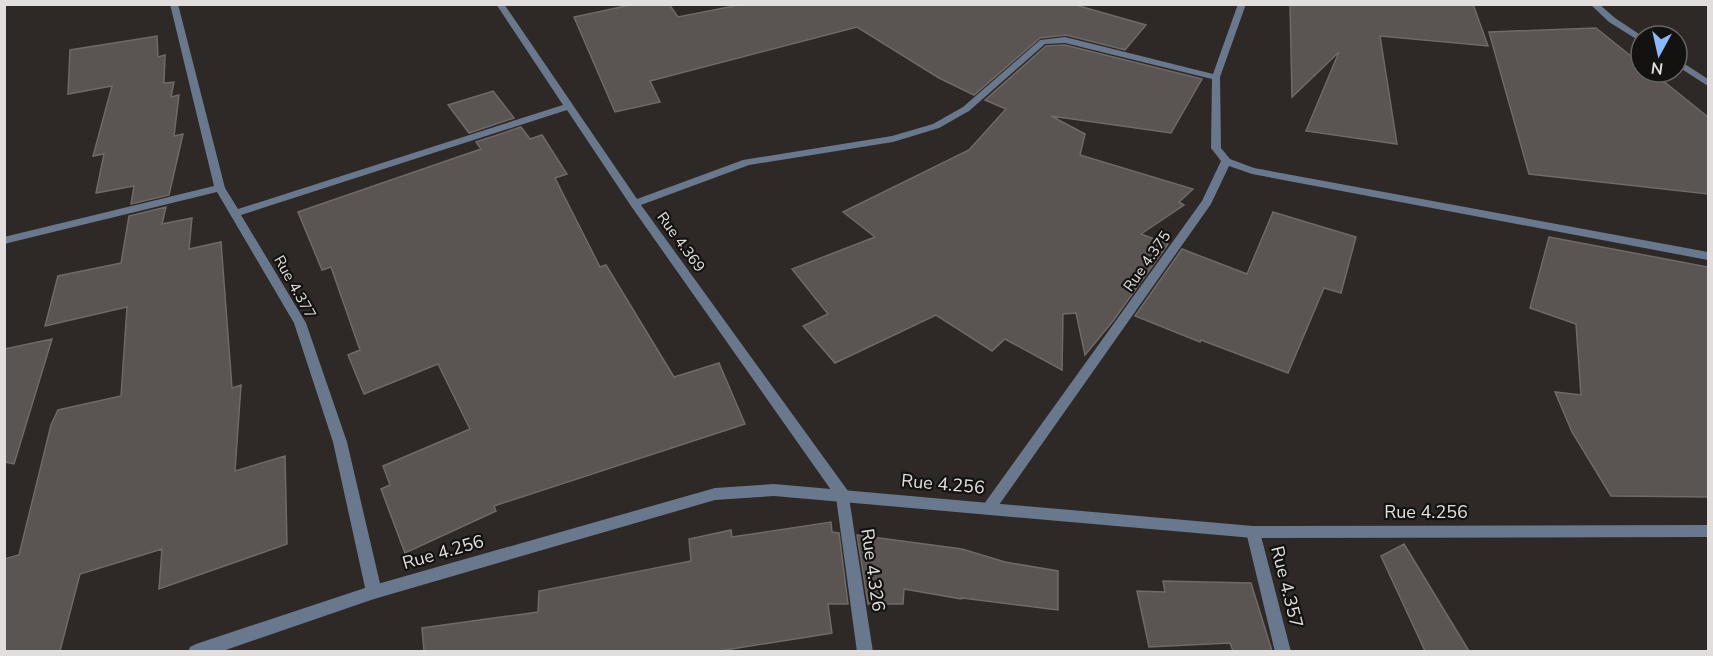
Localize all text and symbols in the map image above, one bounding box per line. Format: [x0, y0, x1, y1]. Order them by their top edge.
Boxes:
north arrow [1629, 24, 1689, 84]
text: N [1650, 56, 1665, 80]
street label: Rue 4.369 [652, 208, 710, 276]
street label: Rue 4.375 [1119, 227, 1175, 295]
street label: Rue 4.377 [269, 252, 321, 322]
street label: Rue 4.256 [900, 468, 986, 500]
street label: Rue 4.256 [1384, 500, 1468, 524]
street label: Rue 4.326 [855, 527, 891, 613]
street label: Rue 4.256 [399, 529, 487, 575]
street label: Rue 4.357 [1265, 544, 1309, 630]

